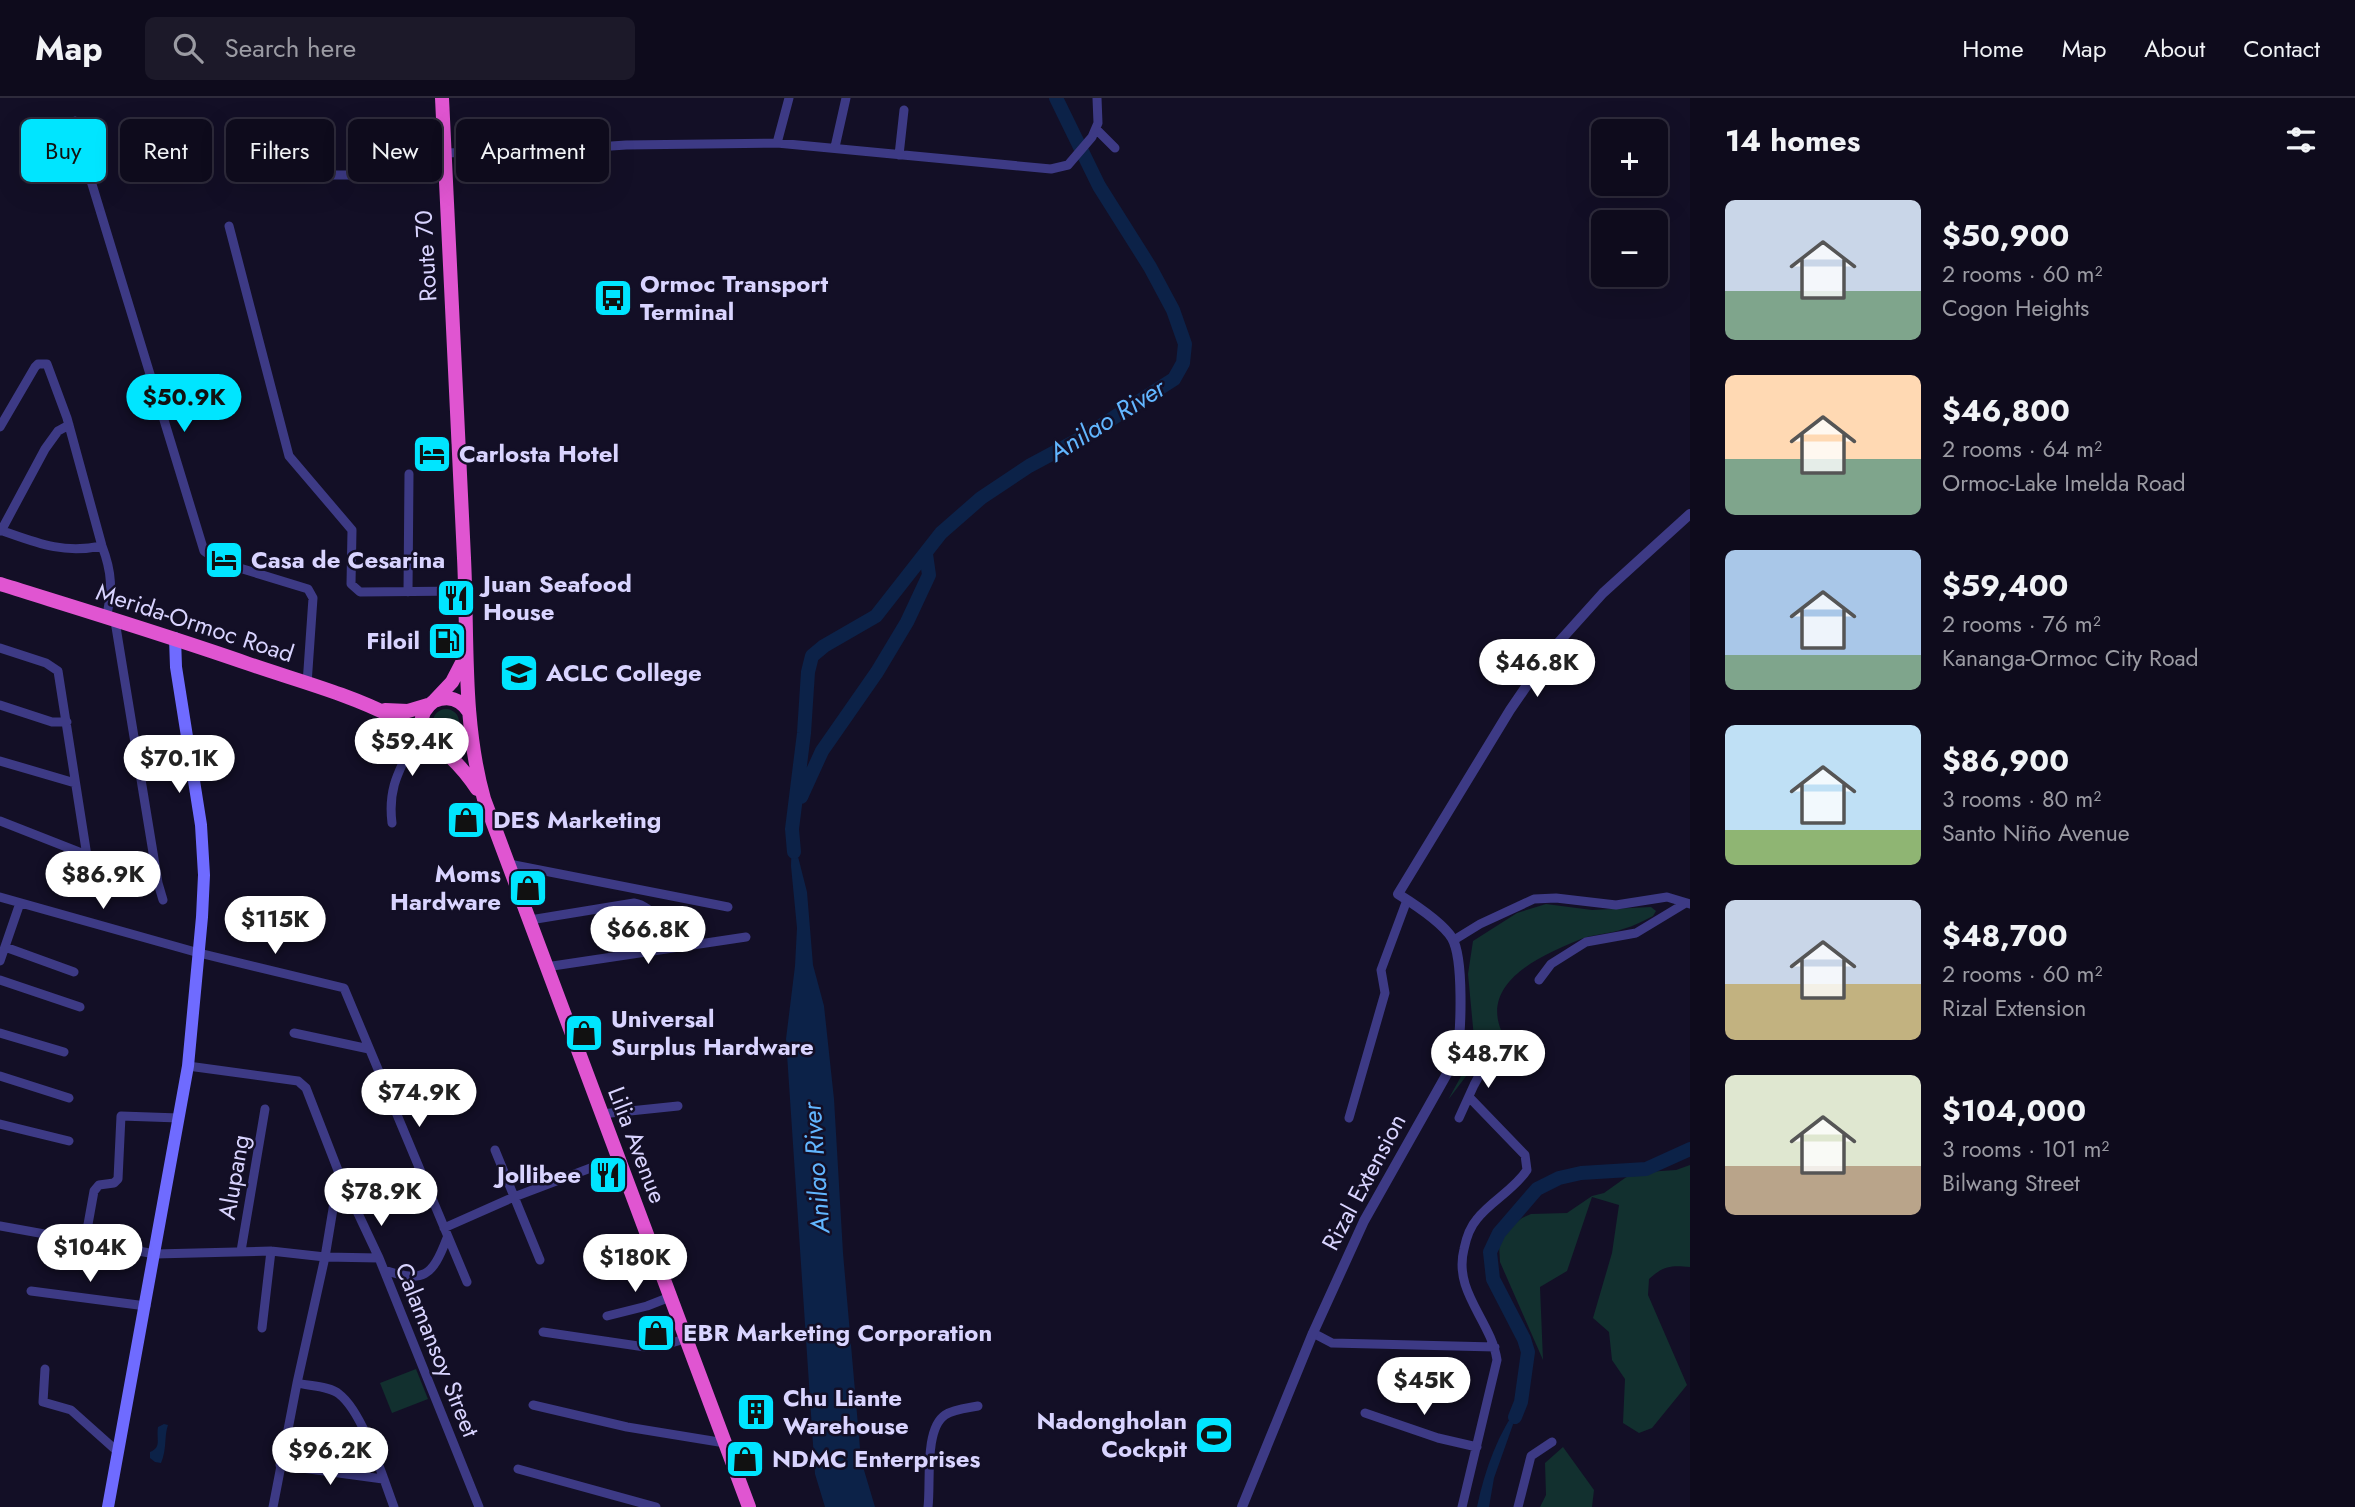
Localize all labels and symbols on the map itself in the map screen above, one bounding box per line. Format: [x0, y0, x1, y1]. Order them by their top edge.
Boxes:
street label: Route 70 [406, 209, 445, 303]
place label: Ormoc Transport Terminal [640, 266, 828, 329]
bus stop icon: Ormoc Transport Terminal [592, 277, 634, 319]
water label: Anilao River [1040, 368, 1174, 471]
pin: $50.9K [127, 374, 241, 434]
hotel icon: Carlosta Hotel [411, 433, 453, 475]
place label: Carlosta Hotel [459, 436, 619, 471]
hotel icon: Casa de Cesarina [203, 539, 245, 581]
place label: Casa de Cesarina [251, 542, 445, 577]
place label: Juan Seafood House [479, 566, 632, 629]
street label: Merida-Ormoc Road [92, 574, 299, 671]
restaurant icon: Juan Seafood House [435, 577, 477, 619]
fuel station icon: Filoil [426, 620, 468, 662]
place label: Filoil [366, 623, 420, 658]
pin: $46.8K [1480, 640, 1594, 699]
school or university icon: ACLC College [498, 652, 540, 694]
place label: ACLC College [545, 655, 702, 690]
pin: $59.4K [355, 718, 469, 778]
pin: $70.1K [122, 736, 236, 795]
shop icon: DES Marketing [445, 799, 487, 841]
place label: DES Marketing [493, 802, 661, 837]
pin: $86.9K [46, 852, 160, 911]
place label: Moms Hardware [390, 856, 501, 919]
shop icon: Moms Hardware [507, 867, 549, 909]
pin: $115K [226, 896, 324, 956]
pin: $66.8K [591, 906, 705, 966]
place label: Universal Surplus Hardware [611, 1001, 814, 1064]
shop icon: Universal Surplus Hardware [563, 1012, 605, 1054]
pin: $48.7K [1431, 1030, 1545, 1090]
pin: $74.9K [362, 1070, 476, 1129]
street label: Lilia Avenue [599, 1081, 676, 1208]
water label: Anilao River [792, 1100, 840, 1236]
street label: Rizal Extension [1313, 1107, 1414, 1256]
street label: Alupang [209, 1132, 258, 1222]
restaurant icon: Jollibee [587, 1154, 629, 1196]
place label: Jollibee [493, 1157, 581, 1192]
pin: $78.9K [324, 1168, 438, 1228]
pin: $104K [41, 1224, 139, 1284]
pin: $180K [586, 1234, 684, 1294]
street label: Calamansoy Street [387, 1257, 488, 1443]
shop icon: EBR Marketing Corporation [635, 1312, 677, 1354]
place label: EBR Marketing Corporation [683, 1315, 992, 1350]
pin: $45K [1383, 1358, 1465, 1417]
place label: Chu Liante Warehouse [783, 1380, 909, 1443]
building icon: Chu Liante Warehouse [735, 1391, 777, 1433]
place label: Nadongholan Cockpit [1037, 1403, 1187, 1466]
sports icon: Nadongholan Cockpit [1193, 1414, 1235, 1456]
pin: $96.2K [273, 1428, 387, 1487]
shop icon: NDMC Enterprises [724, 1438, 766, 1480]
place label: NDMC Enterprises [772, 1441, 981, 1476]

